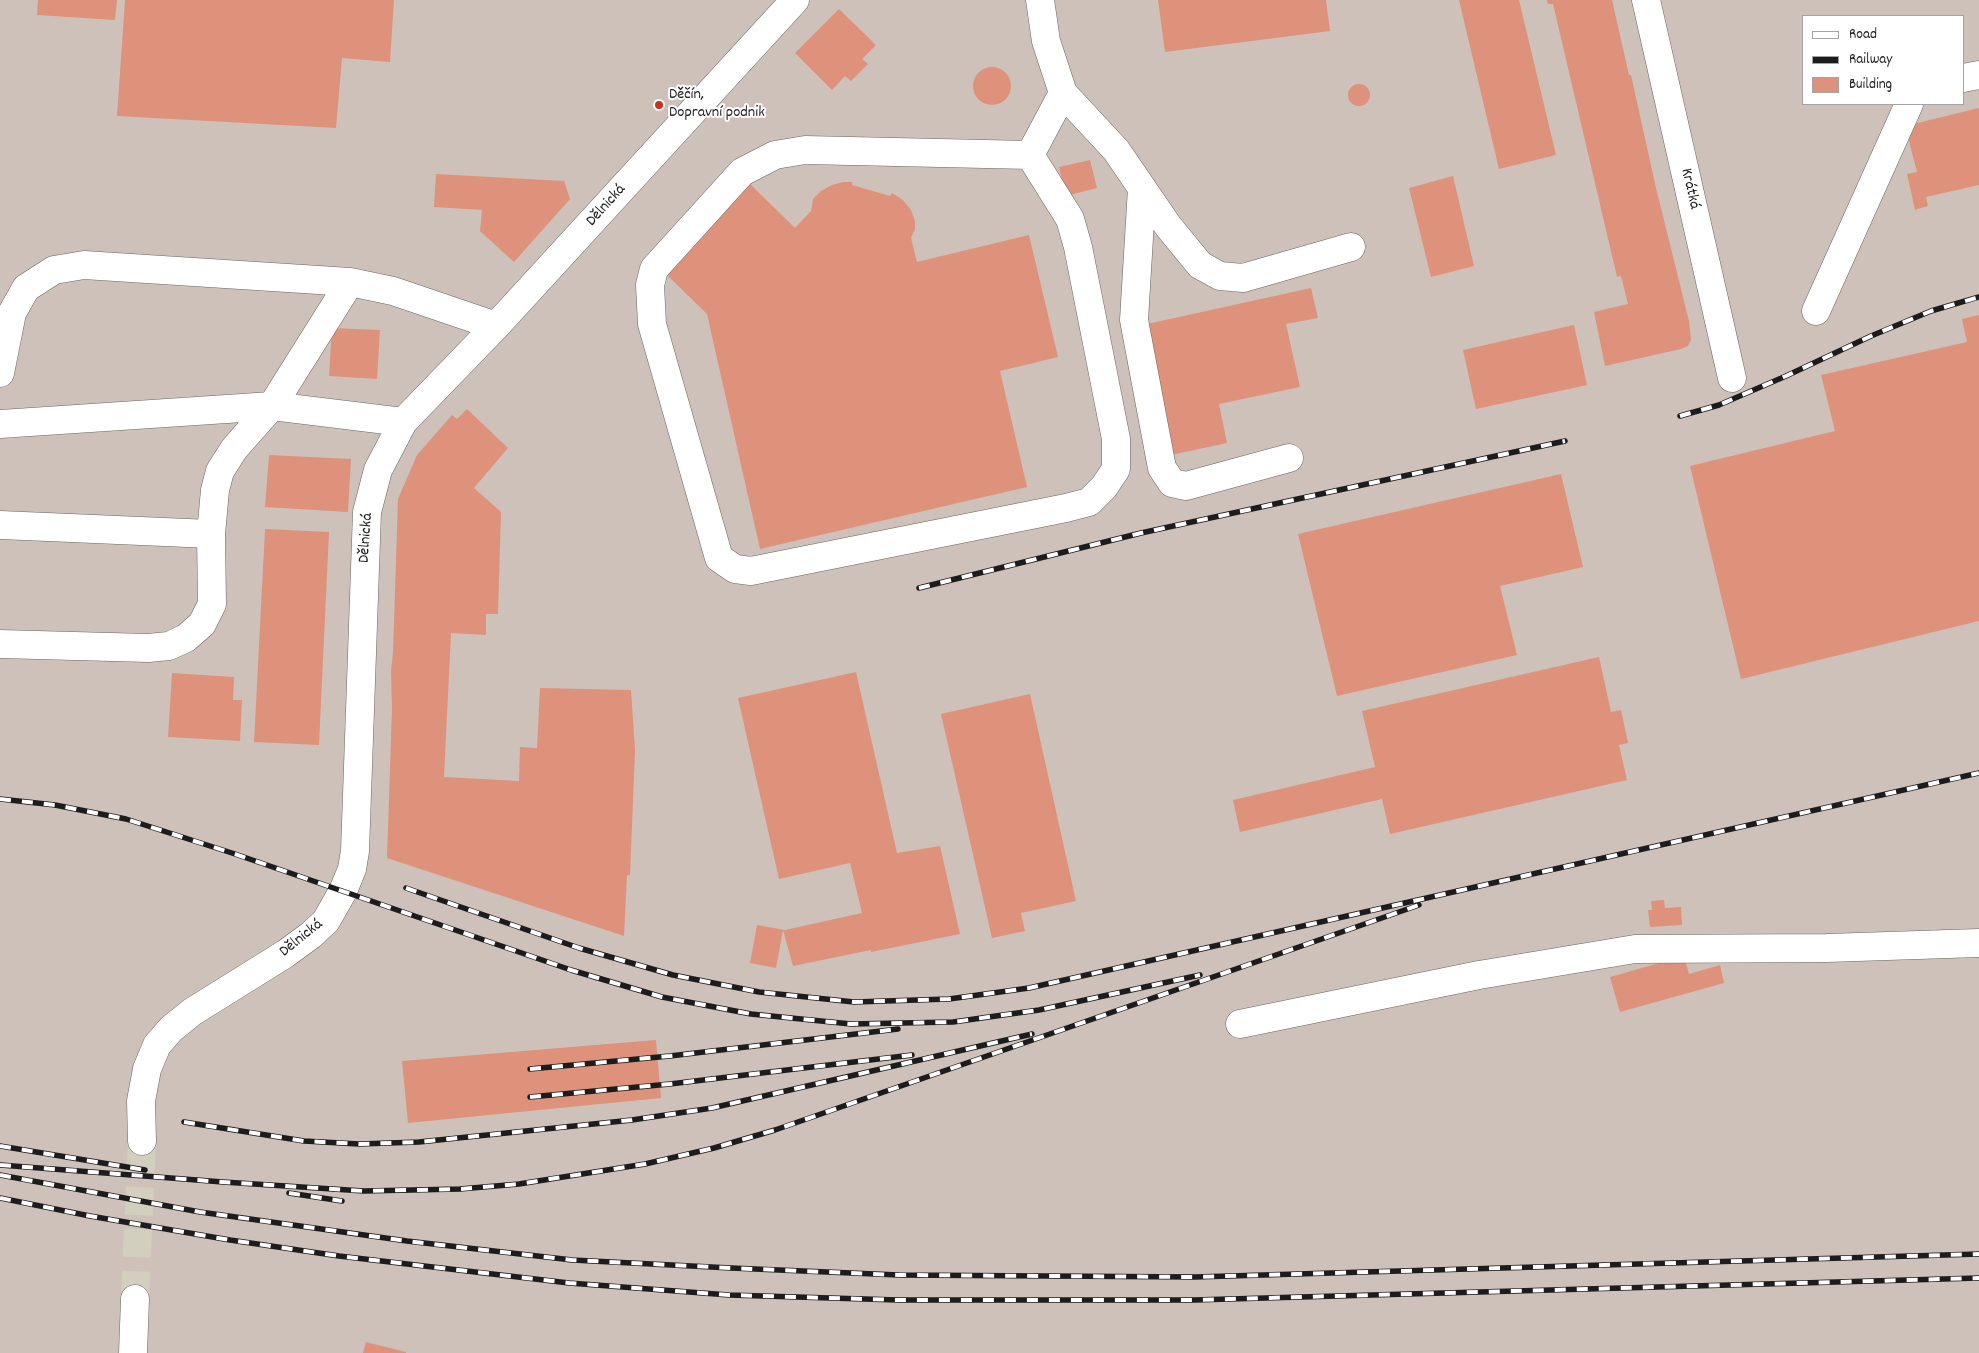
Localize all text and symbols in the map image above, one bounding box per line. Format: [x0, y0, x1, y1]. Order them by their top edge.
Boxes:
legend [1802, 15, 1964, 105]
text: Road [1849, 24, 1877, 46]
text: Railway [1849, 49, 1892, 71]
text: Building [1849, 74, 1892, 96]
place label: Děčín, Dopravní podnik [669, 86, 765, 124]
marker: Děčín, Dopravní podnik [653, 99, 665, 111]
street label: Krátká [1675, 166, 1703, 212]
street label: Dělnická [583, 181, 631, 231]
street label: Dělnická [356, 512, 378, 564]
street label: Dělnická [276, 916, 328, 962]

